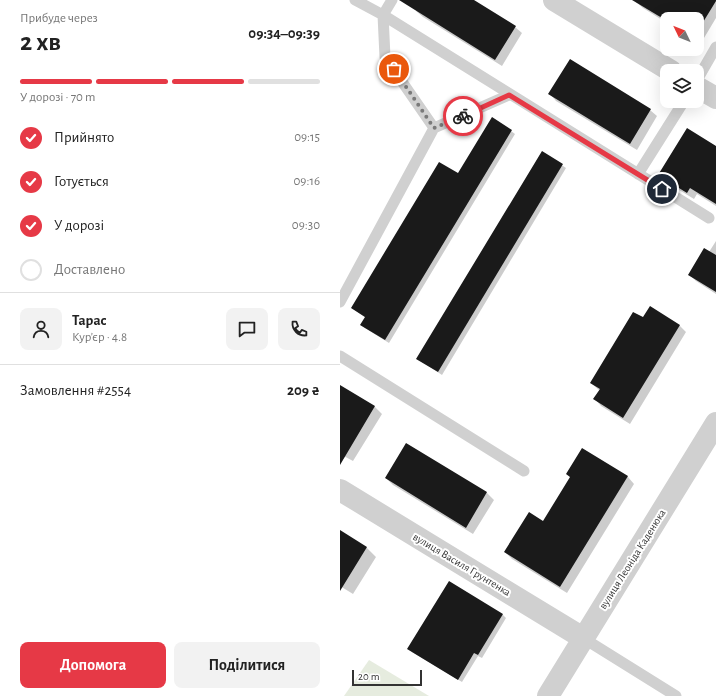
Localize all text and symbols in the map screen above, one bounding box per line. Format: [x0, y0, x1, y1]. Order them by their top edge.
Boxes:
text: Прибуде через [20, 12, 98, 25]
north arrow [660, 12, 704, 56]
map controls [660, 12, 704, 108]
text: 09:34–09:39 [248, 26, 320, 41]
text: 2 хв [20, 29, 61, 55]
pin [377, 52, 411, 86]
icon: bag [383, 58, 405, 80]
button: layers [660, 64, 704, 108]
text: У дорозі · 70 m [20, 91, 95, 104]
courier [443, 96, 483, 136]
icon: bike [452, 105, 474, 127]
icon: check [20, 127, 42, 149]
text: Прийнято [54, 130, 114, 145]
text: 09:15 [294, 131, 320, 144]
icon: check [20, 171, 42, 193]
pin [645, 172, 679, 206]
text: Готується [54, 174, 109, 189]
text: 09:16 [293, 175, 320, 188]
icon: home [651, 178, 673, 200]
icon: check [20, 215, 42, 237]
text: У дорозі [54, 218, 104, 233]
text: 09:30 [292, 219, 320, 232]
text: Доставлено [54, 262, 125, 277]
button: person [20, 308, 62, 350]
button: chat [226, 308, 268, 350]
button: phone [278, 308, 320, 350]
text: Тарас [72, 313, 107, 328]
text: Кур’єр · 4.8 [72, 331, 127, 344]
text: Замовлення #2554 [20, 383, 131, 398]
text: 209 ₴ [287, 383, 320, 398]
street label: вулиця Леоніда Каденюка [597, 507, 668, 611]
street label: вулиця Василя Грунтенка [411, 531, 512, 598]
button: Допомога [20, 642, 166, 688]
button: Поділитися [174, 642, 320, 688]
scale bar [352, 668, 422, 687]
text: 20 m [358, 671, 379, 682]

